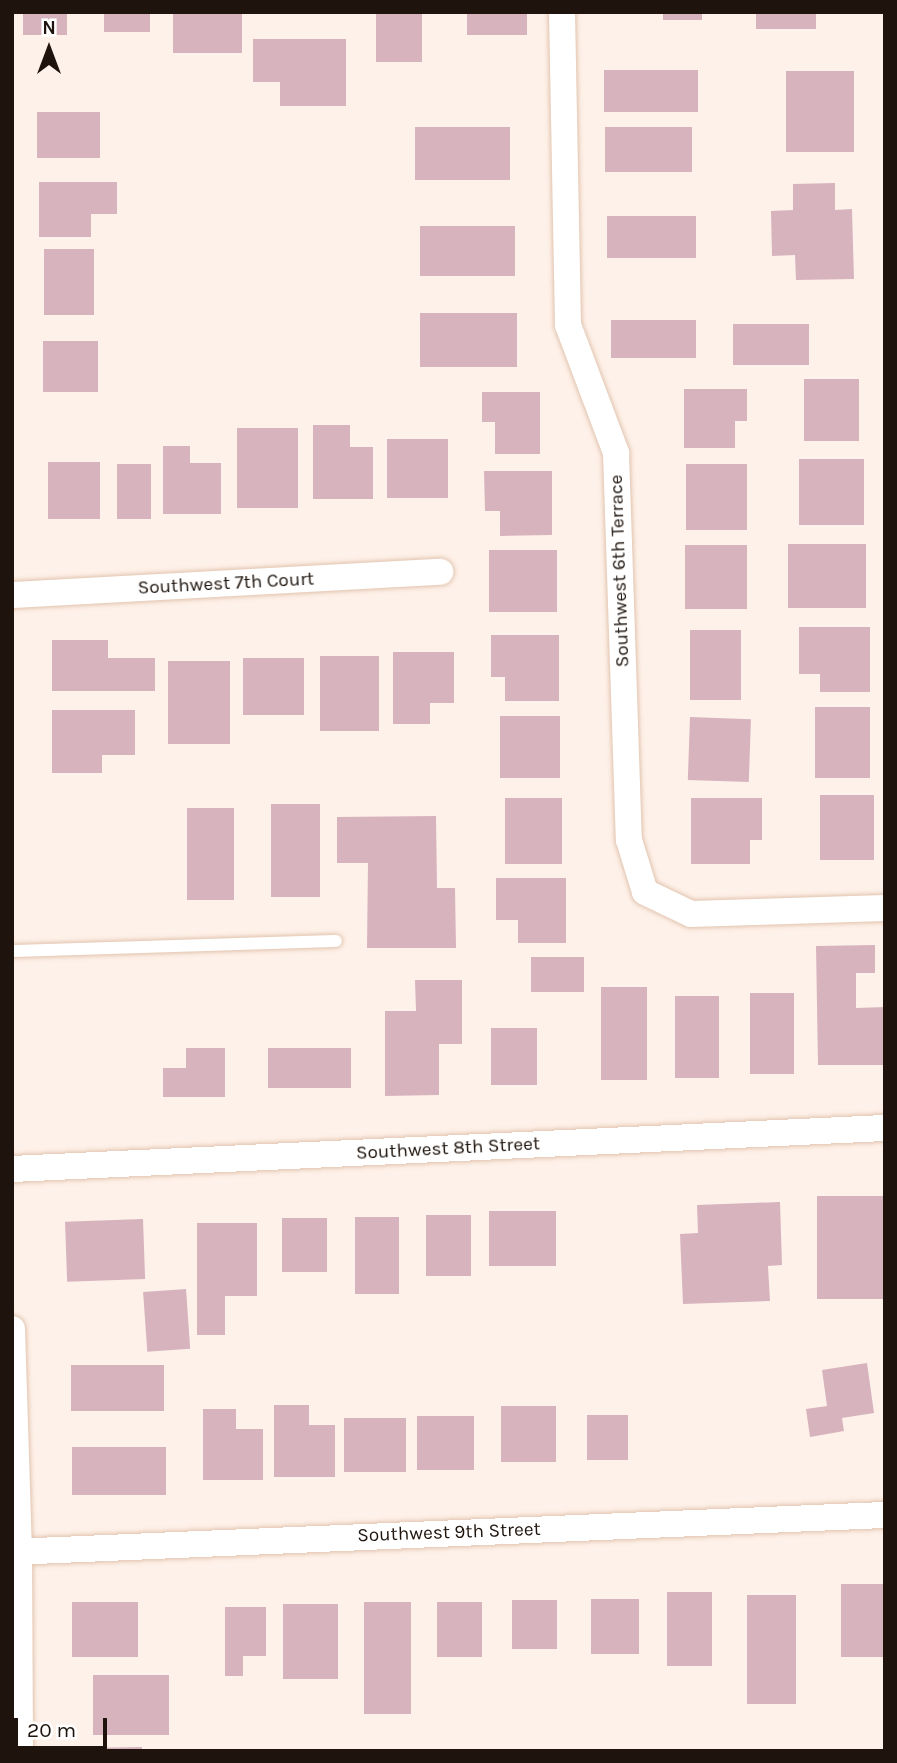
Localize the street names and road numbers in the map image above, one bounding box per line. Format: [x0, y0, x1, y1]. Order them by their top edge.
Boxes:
street label: Southwest 6th Terrace [605, 474, 635, 668]
street label: Southwest 7th Court [137, 568, 315, 600]
street label: Southwest 8th Street [355, 1133, 541, 1165]
street label: Southwest 9th Street [357, 1518, 541, 1548]

